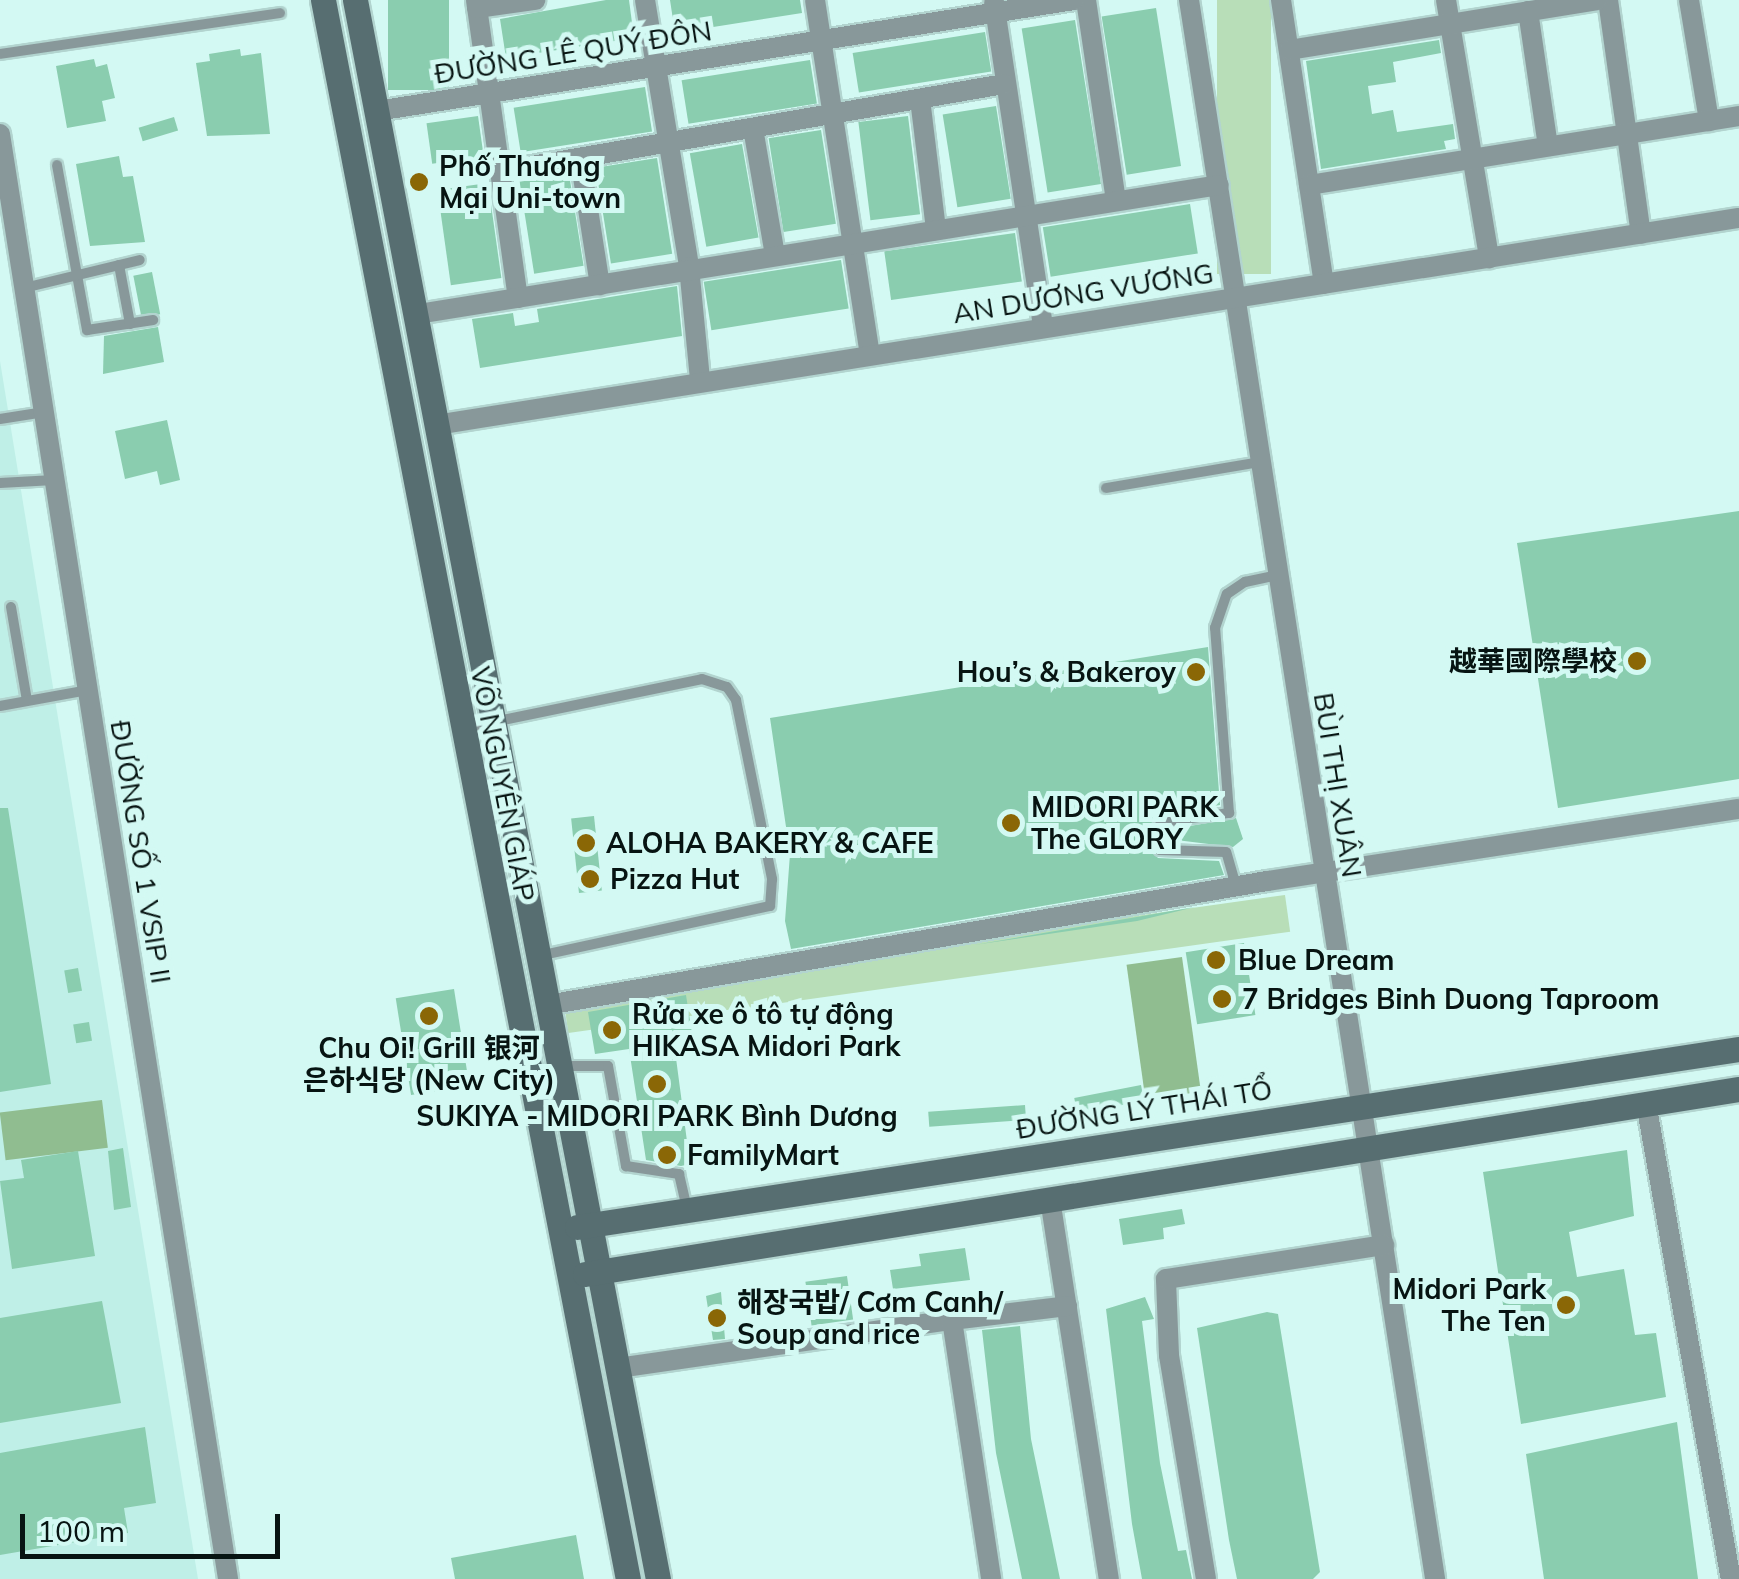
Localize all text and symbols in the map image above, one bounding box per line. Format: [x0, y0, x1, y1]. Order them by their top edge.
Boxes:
street label: ĐƯỜNG LÊ QUÝ ĐÔN [432, 13, 714, 91]
place label: Phố Thương Mại Uni-town [439, 149, 621, 215]
marker: Phố Thương Mại Uni-town [408, 171, 430, 193]
street label: AN DƯƠNG VƯƠNG [950, 256, 1216, 330]
place label: 越華國際學校 [1449, 644, 1617, 678]
marker: 越華國際學校 [1626, 650, 1648, 672]
place label: Hou’s & Bakeroy [957, 655, 1176, 689]
marker: Hou’s & Bakeroy [1185, 661, 1207, 683]
street label: VÕ NGUYÊN GIÁP [464, 664, 542, 904]
street label: BÙI THỊ XUÂN [1307, 690, 1369, 880]
street label: ĐƯỜNG SỐ 1 VSIP II [104, 718, 178, 986]
place label: MIDORI PARK The GLORY [1031, 790, 1218, 856]
marker: MIDORI PARK The GLORY [1000, 812, 1022, 834]
place label: ALOHA BAKERY & CAFE [606, 826, 934, 860]
marker: ALOHA BAKERY & CAFE [575, 832, 597, 854]
place label: Pizza Hut [610, 862, 739, 896]
marker: Pizza Hut [579, 868, 601, 890]
place label: Blue Dream [1238, 943, 1394, 977]
marker: Blue Dream [1203, 947, 1229, 973]
place label: 7 Bridges Binh Duong Taproom [1242, 982, 1660, 1016]
marker: 7 Bridges Binh Duong Taproom [1211, 988, 1233, 1010]
place label: Rửa xe ô tô tự động HIKASA Midori Park [632, 997, 900, 1063]
marker: Chu Oi! Grill 银河 은하식당 (New City) [418, 1005, 440, 1027]
marker: Rửa xe ô tô tự động HIKASA Midori Park [601, 1019, 623, 1041]
place label: Chu Oi! Grill 银河 은하식당 (New City) [303, 1031, 555, 1097]
street label: ĐƯỜNG LÝ THÁI TỔ [1014, 1072, 1274, 1146]
marker: SUKIYA - MIDORI PARK Bình Dương [646, 1073, 668, 1095]
place label: SUKIYA - MIDORI PARK Bình Dương [416, 1099, 898, 1133]
place label: FamilyMart [687, 1138, 839, 1172]
marker: FamilyMart [656, 1144, 678, 1166]
place label: Midori Park The Ten [1393, 1272, 1546, 1338]
place label: 해장국밥/ Cơm Canh/ Soup and rice [737, 1285, 1003, 1351]
marker: Midori Park The Ten [1555, 1294, 1577, 1316]
marker: 해장국밥/ Cơm Canh/ Soup and rice [706, 1307, 728, 1329]
scale bar [25, 1494, 285, 1556]
text: 100 m [37, 1512, 125, 1550]

